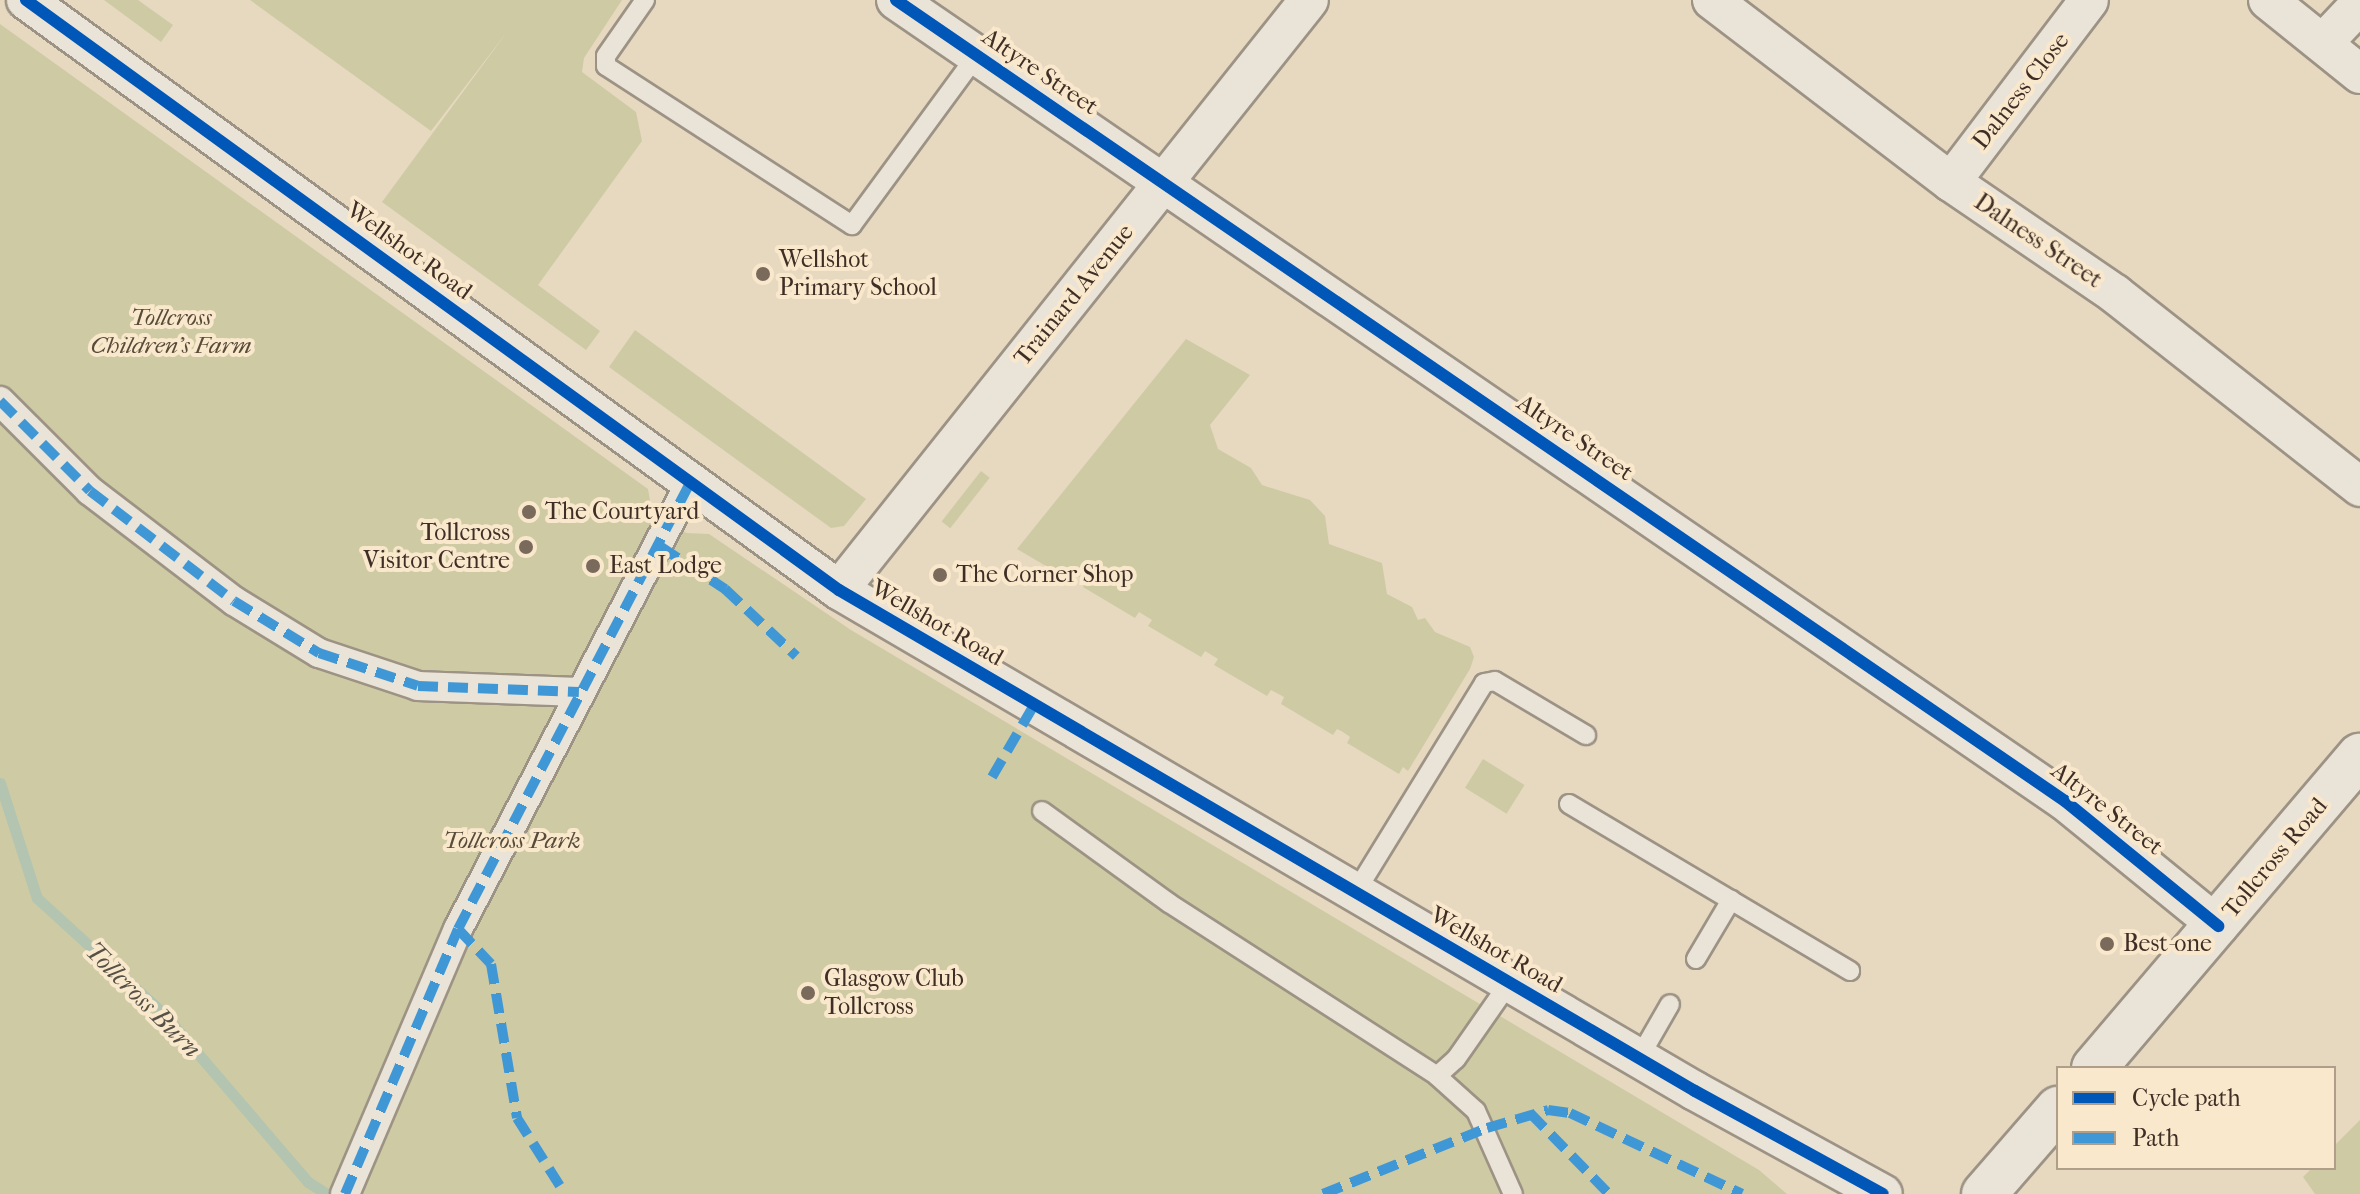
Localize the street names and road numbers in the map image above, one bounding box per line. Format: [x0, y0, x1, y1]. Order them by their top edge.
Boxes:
street label: Altyre Street [976, 23, 1104, 121]
street label: Dalness Close [1967, 27, 2075, 155]
street label: Dalness Street [1969, 188, 2107, 294]
street label: Wellshot Road [341, 196, 477, 306]
street label: Trainard Avenue [1008, 219, 1140, 371]
street label: Altyre Street [1511, 389, 1639, 487]
street label: Wellshot Road [866, 573, 1008, 673]
street label: Altyre Street [2045, 756, 2169, 862]
street label: Tollcross Road [2216, 792, 2334, 924]
street label: Wellshot Road [1425, 900, 1567, 1000]

